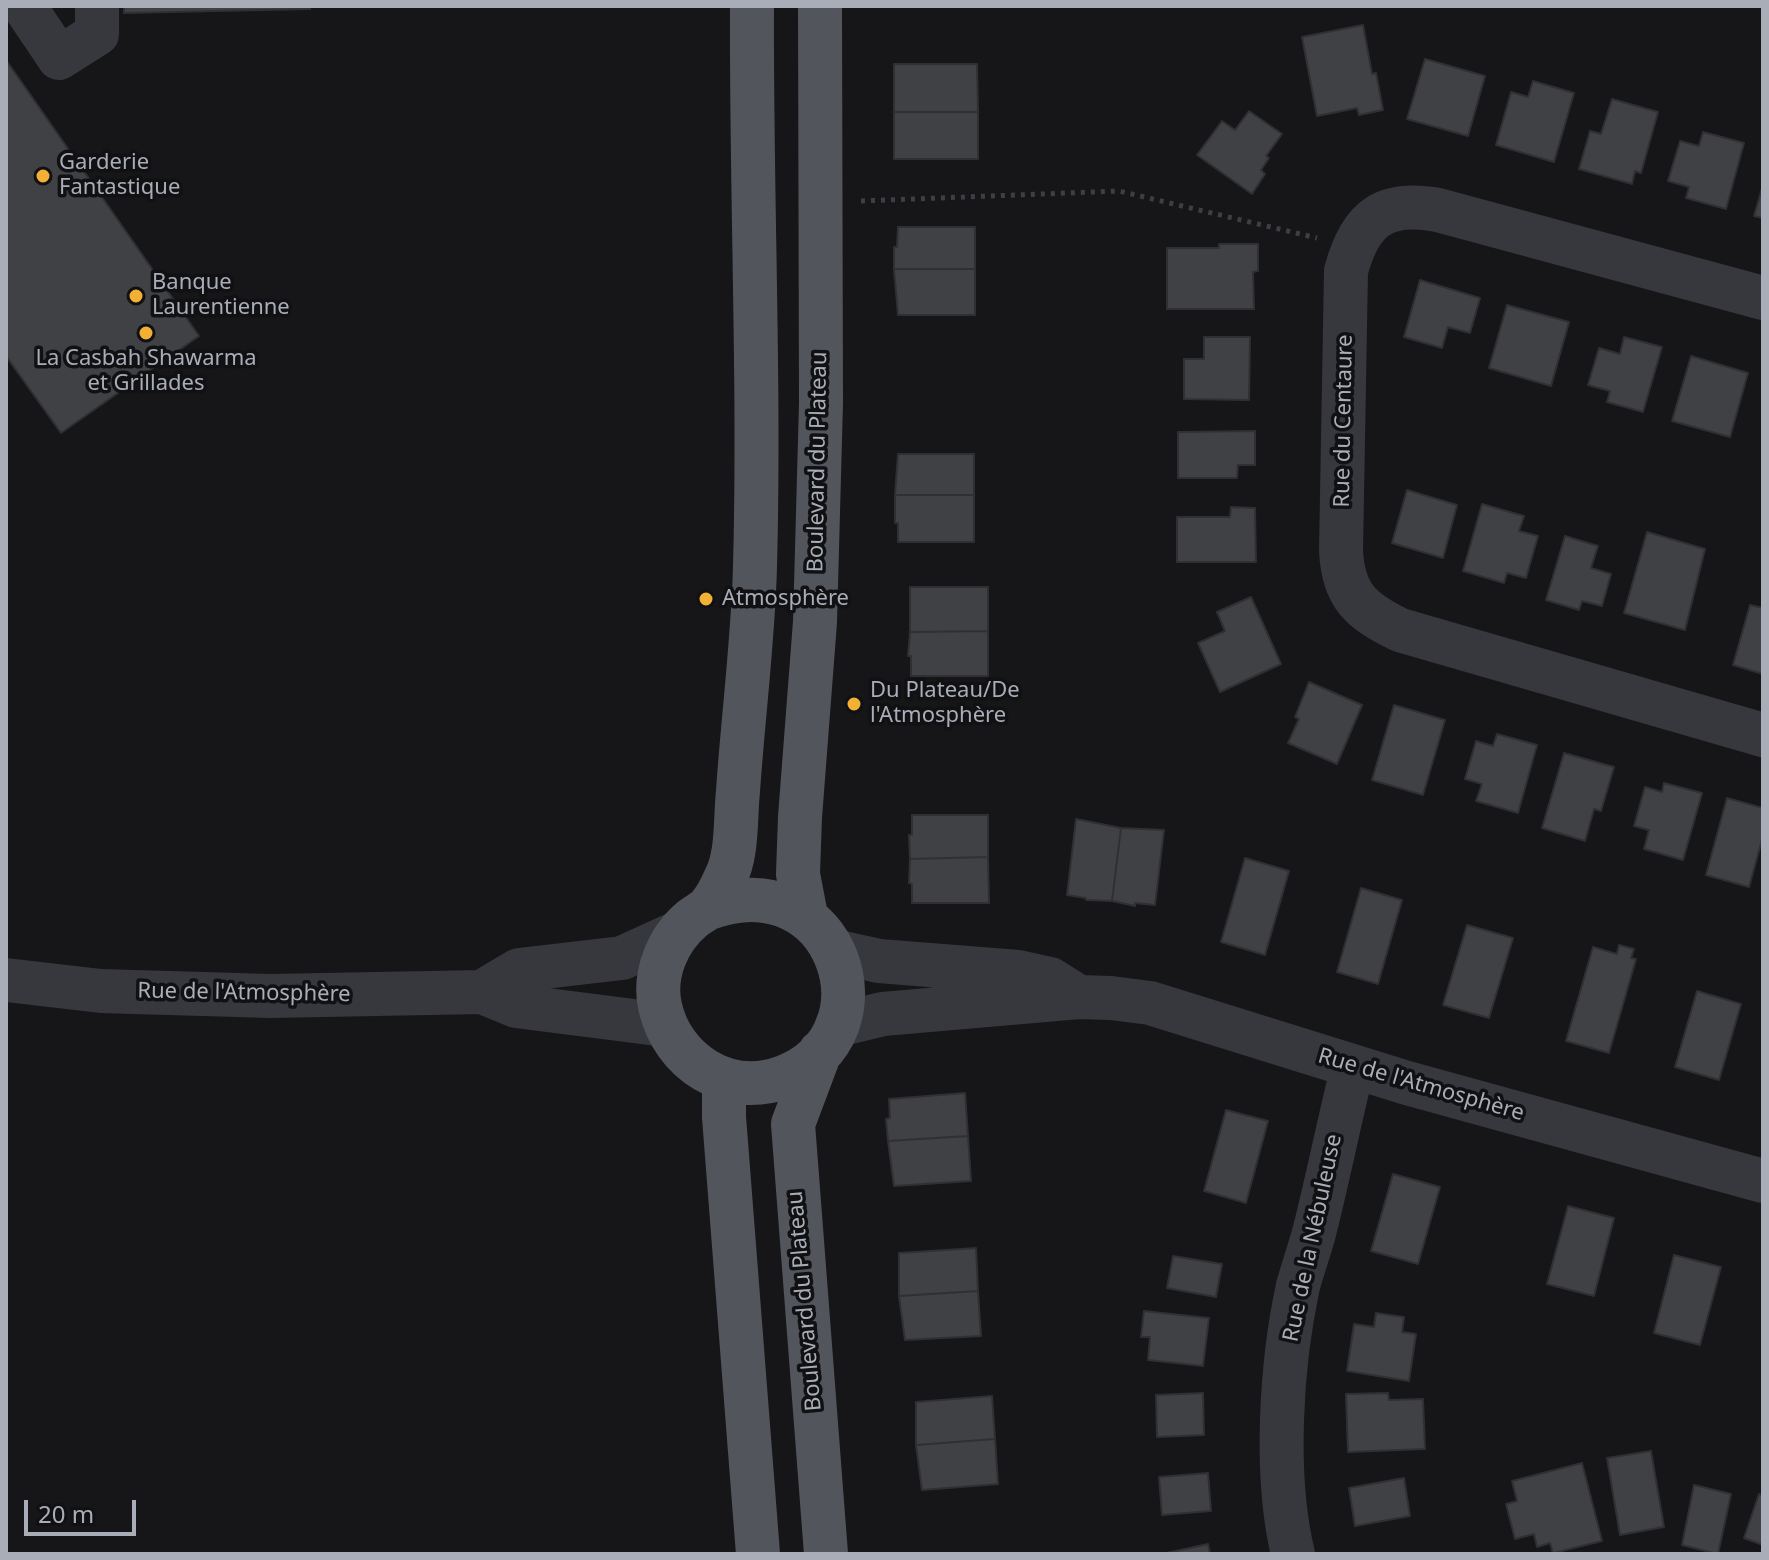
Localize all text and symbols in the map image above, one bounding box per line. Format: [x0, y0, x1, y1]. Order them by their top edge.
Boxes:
place label: Garderie Fantastique [59, 150, 180, 202]
marker: Garderie Fantastique [34, 167, 52, 185]
place label: Banque Laurentienne [152, 270, 290, 322]
marker: Banque Laurentienne [127, 287, 145, 305]
marker: La Casbah Shawarma et Grillades [137, 324, 155, 342]
street label: Rue du Centaure [1329, 334, 1359, 508]
place label: La Casbah Shawarma et Grillades [35, 346, 257, 398]
street label: Boulevard du Plateau [803, 351, 833, 573]
place label: Atmosphère [722, 586, 849, 612]
marker: Atmosphère [697, 590, 715, 608]
place label: Du Plateau/De l'Atmosphère [870, 678, 1020, 730]
marker: Du Plateau/De l'Atmosphère [845, 695, 863, 713]
street label: Rue de l'Atmosphère [137, 978, 351, 1008]
street label: Rue de l'Atmosphère [1315, 1043, 1527, 1127]
street label: Rue de la Nébuleuse [1278, 1132, 1348, 1344]
street label: Boulevard du Plateau [782, 1190, 828, 1412]
scale bar [28, 1484, 140, 1534]
text: 20 m [38, 1497, 94, 1530]

